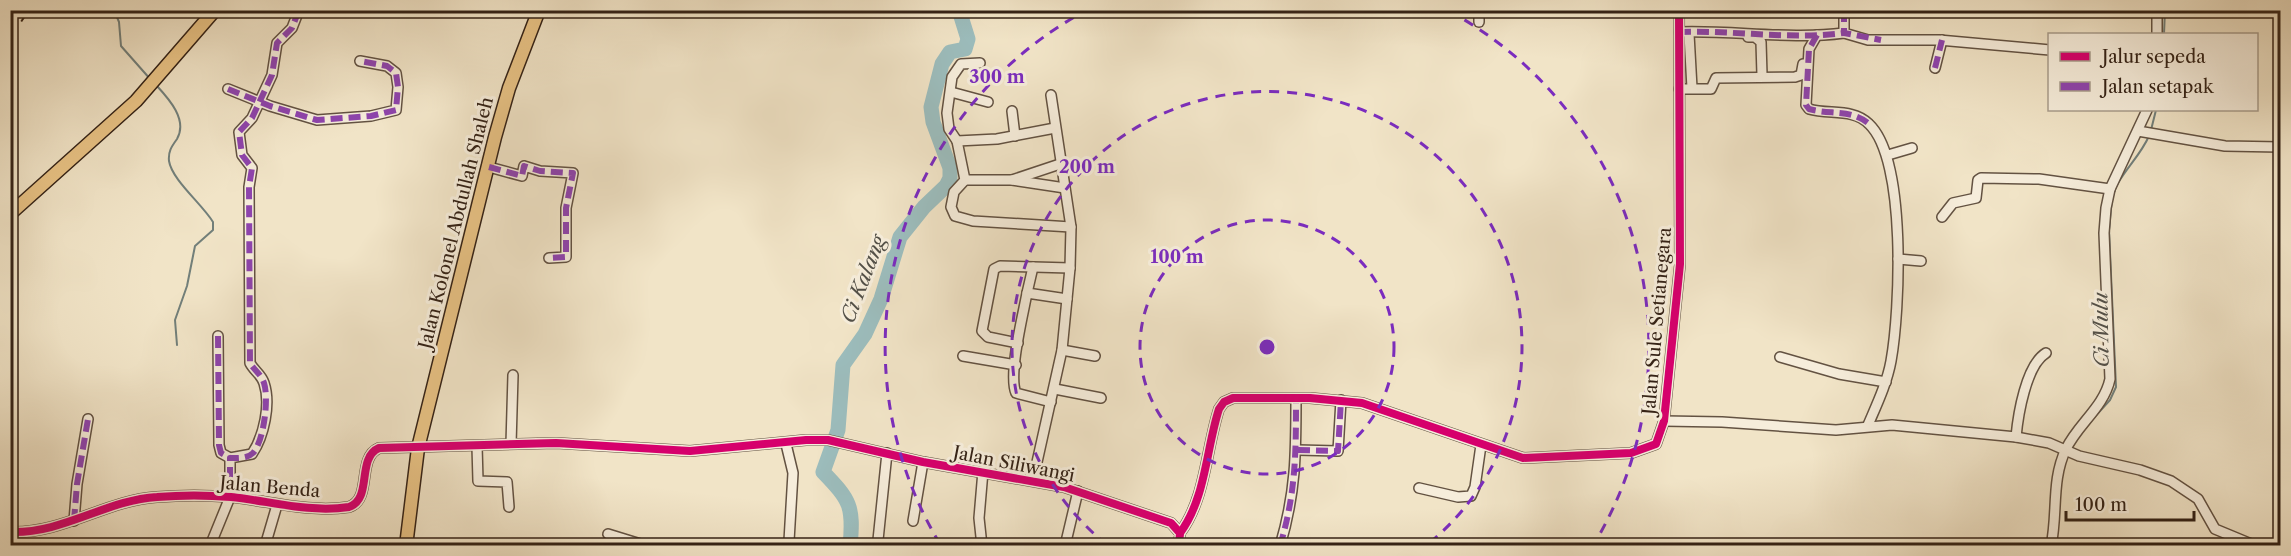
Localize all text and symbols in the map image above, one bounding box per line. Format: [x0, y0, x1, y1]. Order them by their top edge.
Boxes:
legend [2048, 33, 2258, 111]
text: Jalur sepeda [2099, 46, 2206, 68]
text: 300 m [969, 66, 1025, 88]
text: Jalan setapak [2099, 76, 2215, 98]
street label: Jalan Kolonel Abdullah Shaleh [413, 95, 498, 354]
text: 200 m [1059, 156, 1115, 178]
street label: Jalan Sule Setianegara [1638, 226, 1676, 419]
water label: Ci Kalang [835, 230, 891, 326]
text: 100 m [1150, 246, 1204, 268]
water label: Ci Mulu [2088, 292, 2114, 368]
centre of rings [1257, 337, 1277, 357]
street label: Jalan Siliwangi [948, 441, 1077, 487]
street label: Jalan Benda [216, 471, 322, 502]
scale bar [2066, 484, 2194, 522]
text: 100 m [2075, 494, 2127, 516]

